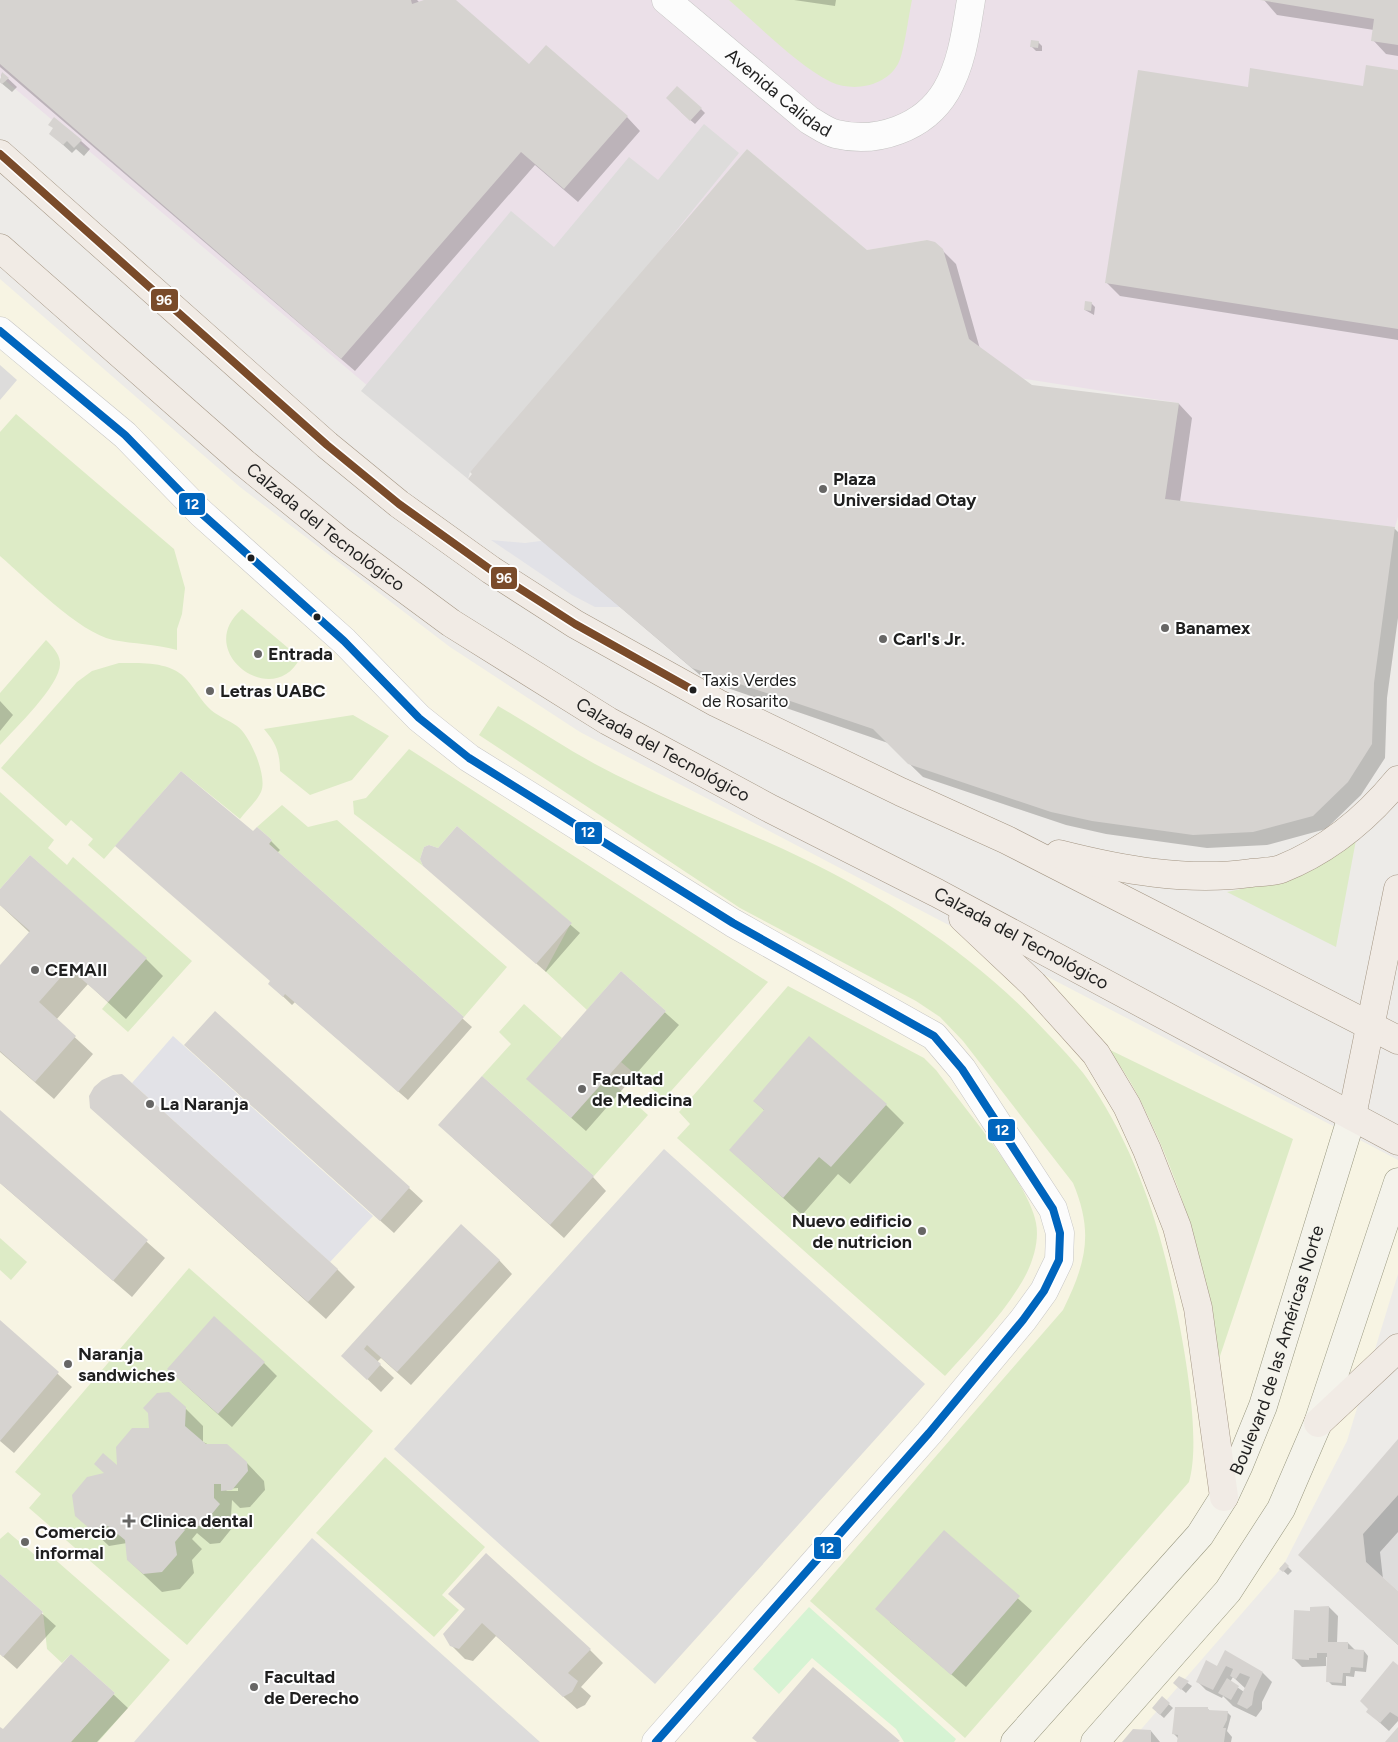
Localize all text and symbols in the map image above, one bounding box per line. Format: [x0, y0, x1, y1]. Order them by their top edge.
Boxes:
street label: Avenida Calidad [721, 44, 835, 142]
line badge: 96 [150, 288, 179, 312]
text: 96 [156, 292, 172, 309]
street label: Calzada del Tecnológico [242, 458, 409, 596]
place label: Plaza Universidad Otay [833, 468, 977, 511]
marker: Plaza Universidad Otay [817, 483, 829, 495]
line badge: 12 [178, 492, 206, 516]
text: 12 [185, 496, 199, 513]
unlabelled marker [246, 553, 256, 563]
line badge: 96 [490, 566, 518, 590]
text: 96 [496, 570, 512, 587]
unlabelled marker [312, 612, 322, 622]
place label: Banamex [1175, 617, 1251, 639]
marker: Banamex [1159, 622, 1171, 634]
place label: Carl's Jr. [893, 628, 965, 650]
marker: Carl's Jr. [877, 633, 889, 645]
place label: Entrada [268, 643, 333, 665]
marker: Entrada [252, 648, 264, 660]
place label: Taxis Verdes de Rosarito [702, 670, 797, 711]
place label: Letras UABC [220, 680, 326, 702]
marker: Letras UABC [204, 685, 216, 697]
marker: Taxis Verdes de Rosarito [688, 685, 698, 695]
street label: Calzada del Tecnológico [572, 693, 754, 807]
line badge: 12 [574, 821, 603, 845]
text: 12 [581, 824, 595, 841]
street label: Calzada del Tecnológico [930, 882, 1113, 994]
place label: CEMAII [45, 959, 107, 981]
marker: CEMAII [29, 964, 41, 976]
place label: Facultad de Medicina [592, 1068, 692, 1111]
marker: Facultad de Medicina [576, 1083, 588, 1095]
place label: La Naranja [160, 1093, 249, 1115]
marker: La Naranja [144, 1098, 156, 1110]
line badge: 12 [987, 1118, 1016, 1142]
text: 12 [995, 1122, 1009, 1139]
place label: Nuevo edificio de nutricion [792, 1210, 912, 1253]
street label: Boulevard de las Américas Norte [1225, 1223, 1329, 1479]
marker: Nuevo edificio de nutricion [916, 1225, 928, 1237]
place label: Naranja sandwiches [78, 1343, 176, 1386]
marker: Naranja sandwiches [62, 1358, 74, 1370]
place label: Clinica dental [140, 1510, 253, 1532]
marker: Clinica dental [122, 1514, 136, 1528]
place label: Comercio informal [35, 1521, 116, 1564]
marker: Comercio informal [19, 1536, 31, 1548]
line badge: 12 [813, 1536, 842, 1560]
text: 12 [820, 1540, 834, 1557]
place label: Facultad de Derecho [264, 1666, 359, 1709]
marker: Facultad de Derecho [248, 1681, 260, 1693]

